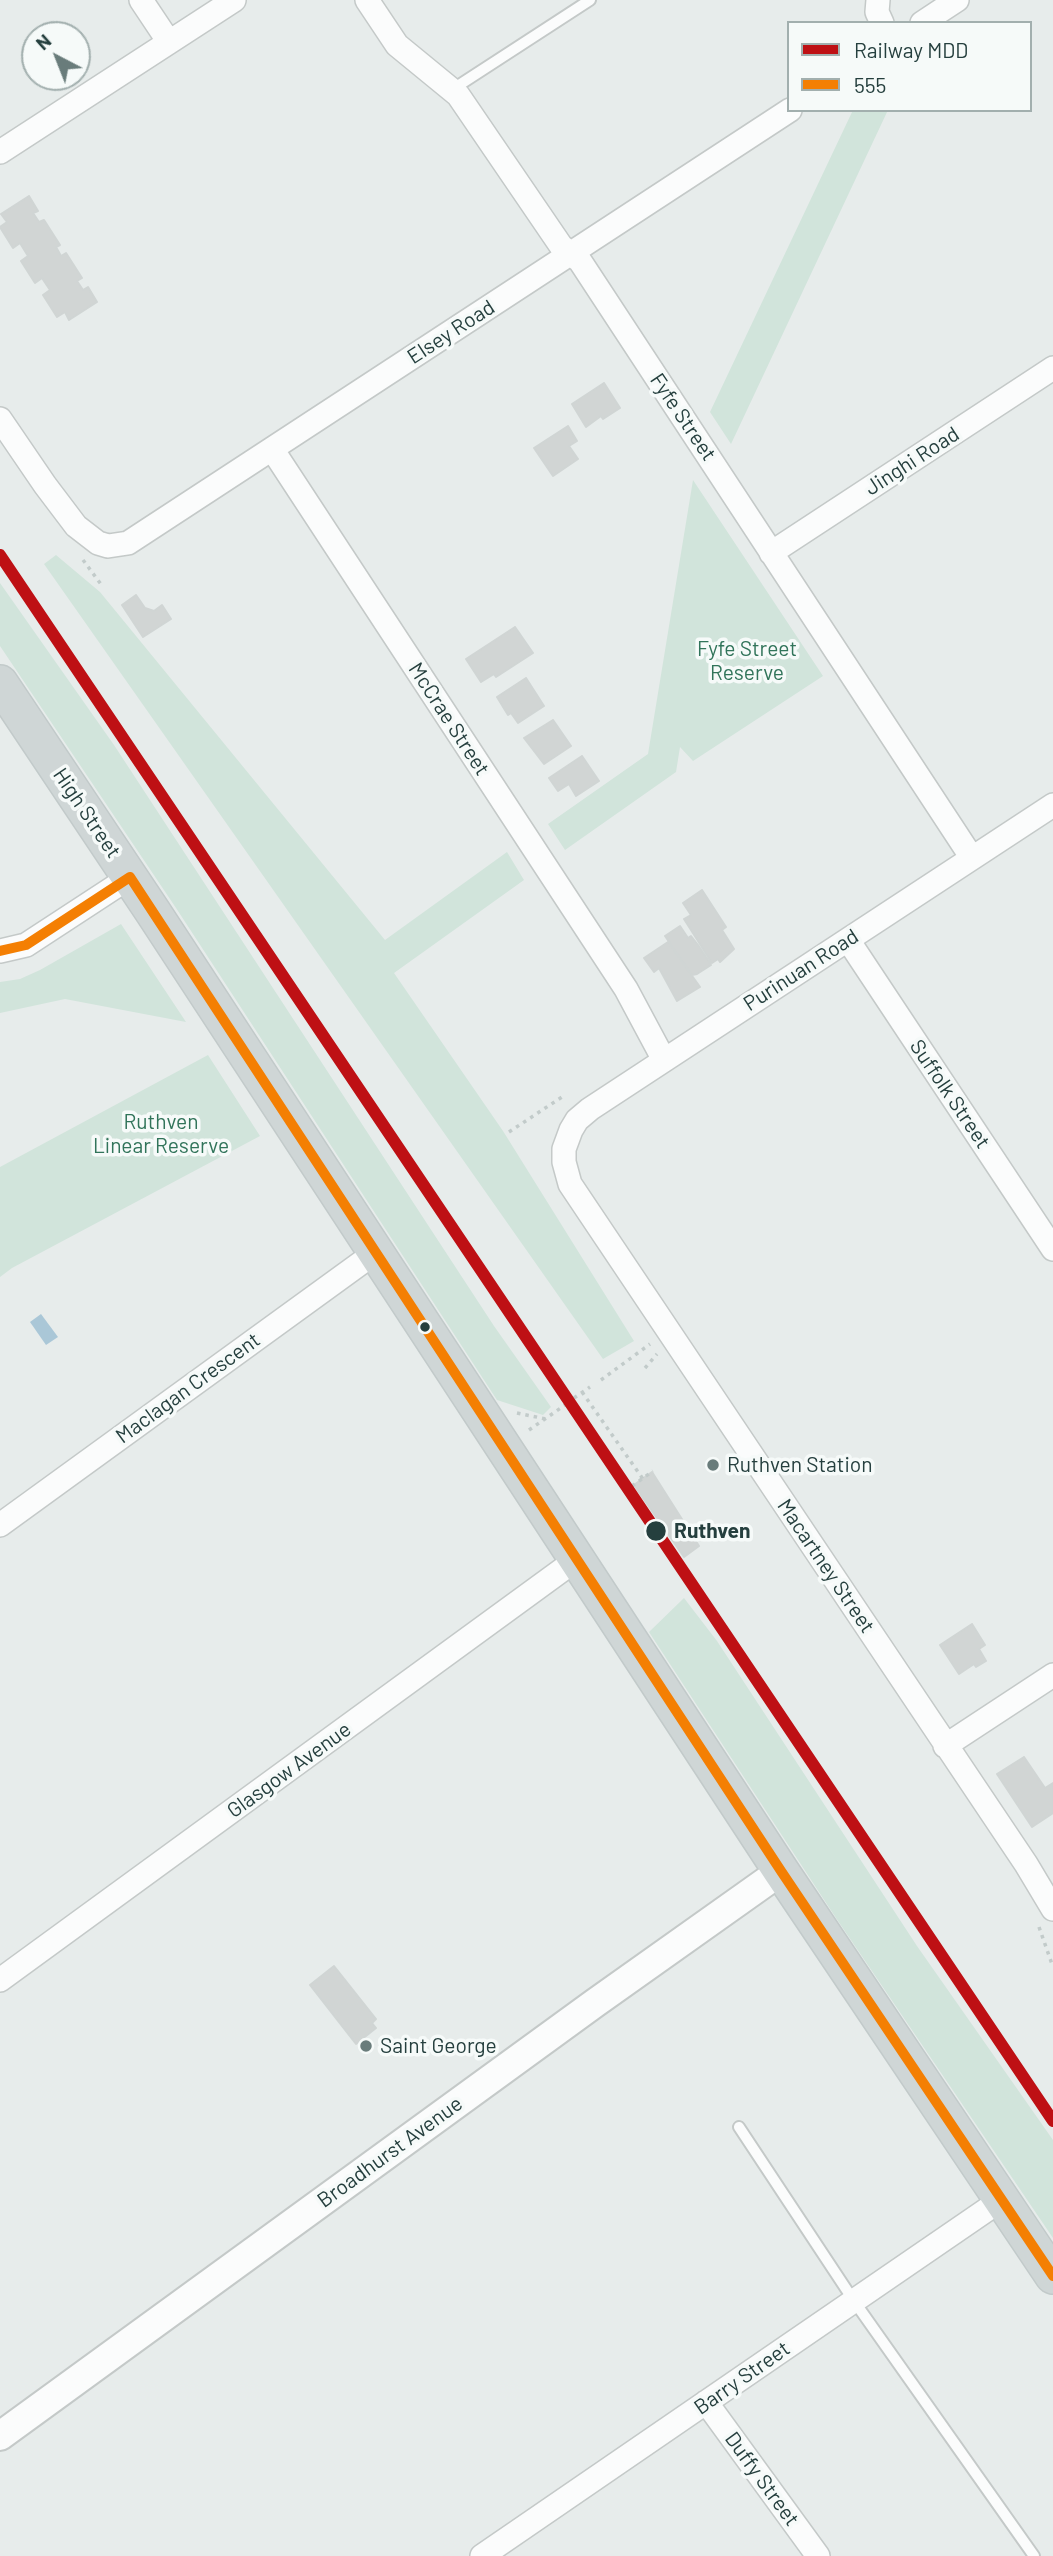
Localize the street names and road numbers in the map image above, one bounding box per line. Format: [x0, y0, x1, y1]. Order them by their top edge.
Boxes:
street label: Elsey Road [403, 295, 499, 369]
street label: Fyfe Street [645, 368, 721, 466]
street label: Jinghi Road [860, 421, 964, 501]
street label: McCrae Street [403, 658, 495, 780]
street label: High Street [48, 763, 126, 863]
street label: Purinuan Road [739, 924, 863, 1016]
street label: Suffolk Street [904, 1035, 996, 1153]
street label: Maclagan Crescent [111, 1327, 265, 1449]
street label: Macartney Street [772, 1494, 880, 1638]
street label: Glasgow Avenue [222, 1717, 356, 1823]
street label: Broadhurst Avenue [313, 2091, 467, 2213]
street label: Barry Street [689, 2336, 795, 2420]
street label: Duffy Street [719, 2427, 805, 2531]

